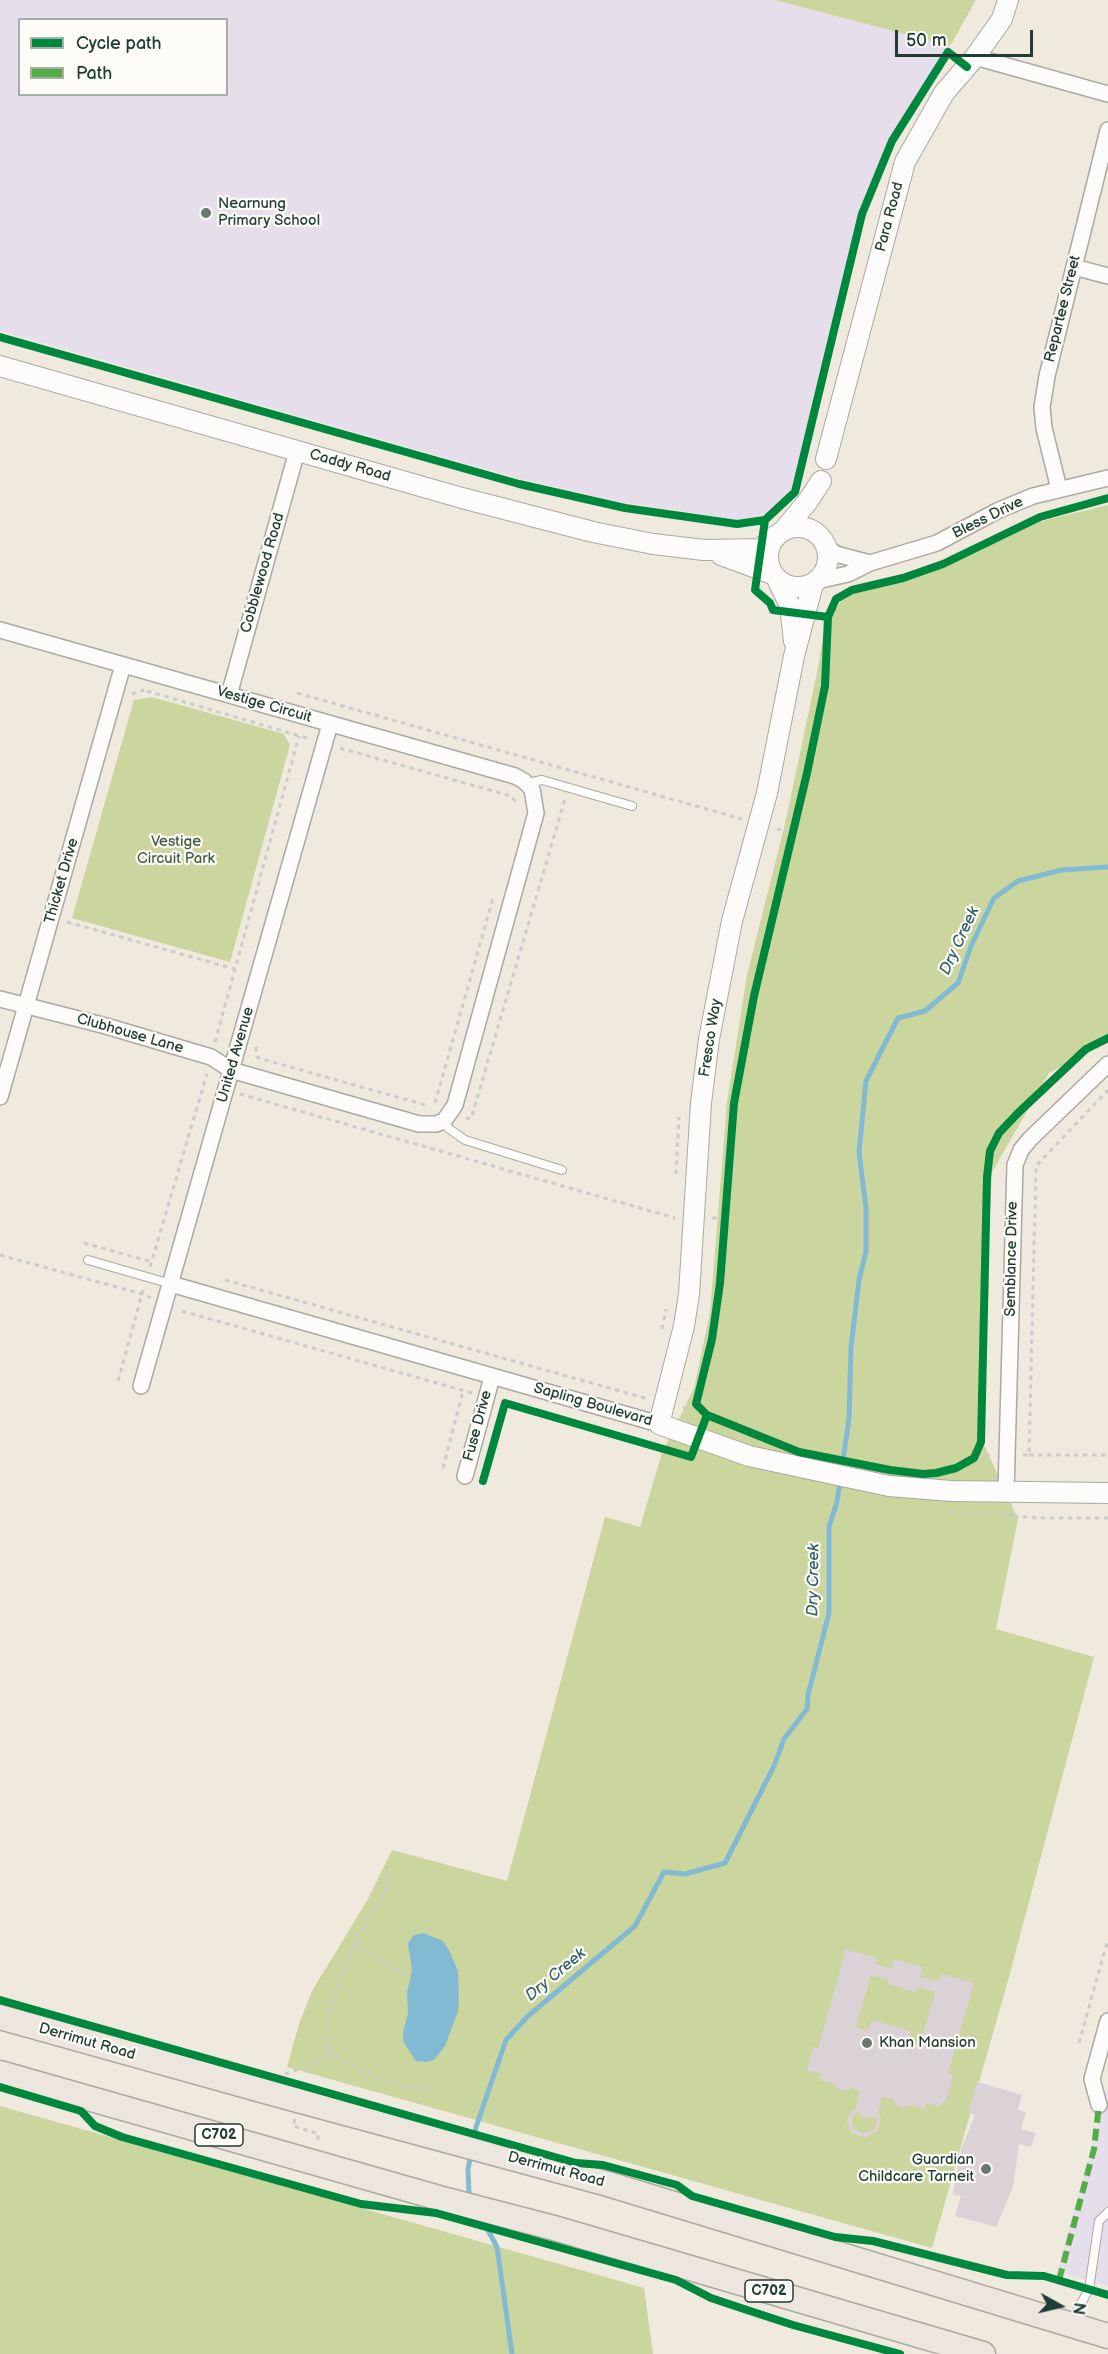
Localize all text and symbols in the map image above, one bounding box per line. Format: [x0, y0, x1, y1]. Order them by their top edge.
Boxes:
legend [18, 18, 228, 96]
scale bar [898, 18, 1036, 56]
text: 50 m [906, 30, 947, 51]
text: Cycle path [76, 33, 162, 54]
text: Path [76, 63, 112, 84]
street label: Para Road [872, 180, 908, 254]
place label: Nearnung Primary School [218, 195, 320, 230]
marker: Nearnung Primary School [199, 206, 213, 220]
street label: Repartee Street [1041, 254, 1085, 364]
street label: Caddy Road [307, 446, 393, 486]
street label: Bless Drive [950, 493, 1026, 543]
street label: Cobblewood Road [237, 511, 289, 635]
street label: Vestige Circuit [214, 683, 314, 727]
park label: Vestige Circuit Park [137, 833, 215, 868]
street label: Thicket Drive [41, 836, 83, 926]
water label: Dry Creek [936, 904, 984, 978]
street label: Fresco Way [696, 998, 726, 1078]
street label: United Avenue [214, 1005, 258, 1105]
street label: Clubhouse Lane [75, 1010, 185, 1058]
street label: Semblance Drive [1002, 1201, 1022, 1317]
street label: Sapling Boulevard [532, 1379, 654, 1431]
street label: Fuse Drive [460, 1389, 496, 1463]
water label: Dry Creek [804, 1543, 824, 1617]
water label: Dry Creek [522, 1944, 590, 2006]
street label: Derrimut Road [37, 2020, 137, 2064]
place label: Khan Mansion [879, 2034, 976, 2052]
marker: Khan Mansion [860, 2036, 874, 2050]
road number: C702 [195, 2124, 243, 2146]
street label: Derrimut Road [506, 2148, 606, 2192]
place label: Guardian Childcare Tarneit [858, 2151, 974, 2186]
marker: Guardian Childcare Tarneit [979, 2162, 993, 2176]
north arrow [1030, 2276, 1090, 2336]
road number: C702 [745, 2280, 793, 2302]
text: N [1068, 2301, 1089, 2316]

